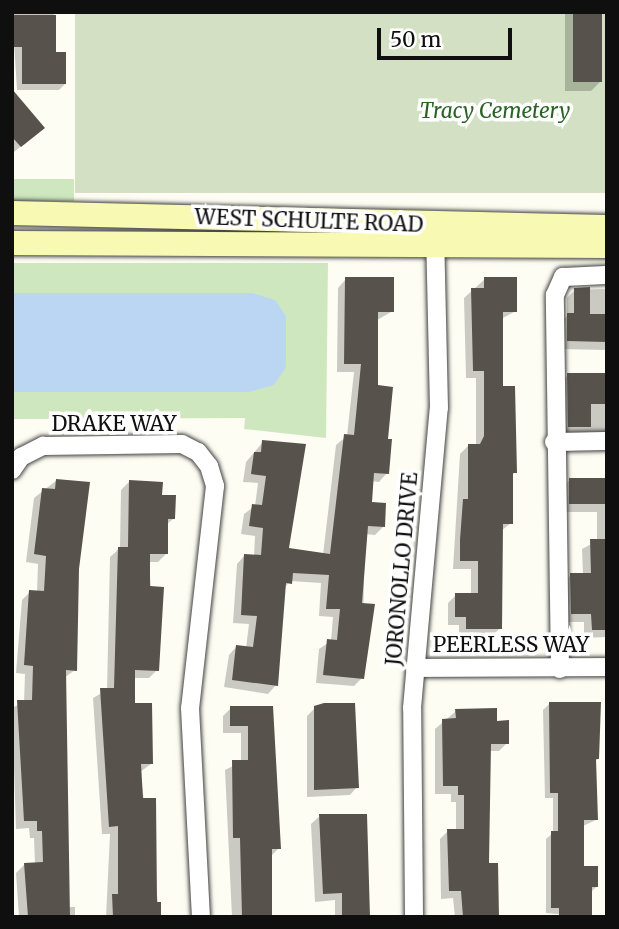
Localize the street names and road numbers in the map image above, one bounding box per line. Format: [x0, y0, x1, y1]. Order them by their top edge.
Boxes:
street label: WEST SCHULTE ROAD [194, 204, 424, 238]
street label: DRAKE WAY [51, 411, 177, 437]
street label: JORONOLLO DRIVE [381, 471, 423, 667]
street label: PEERLESS WAY [433, 632, 589, 658]

